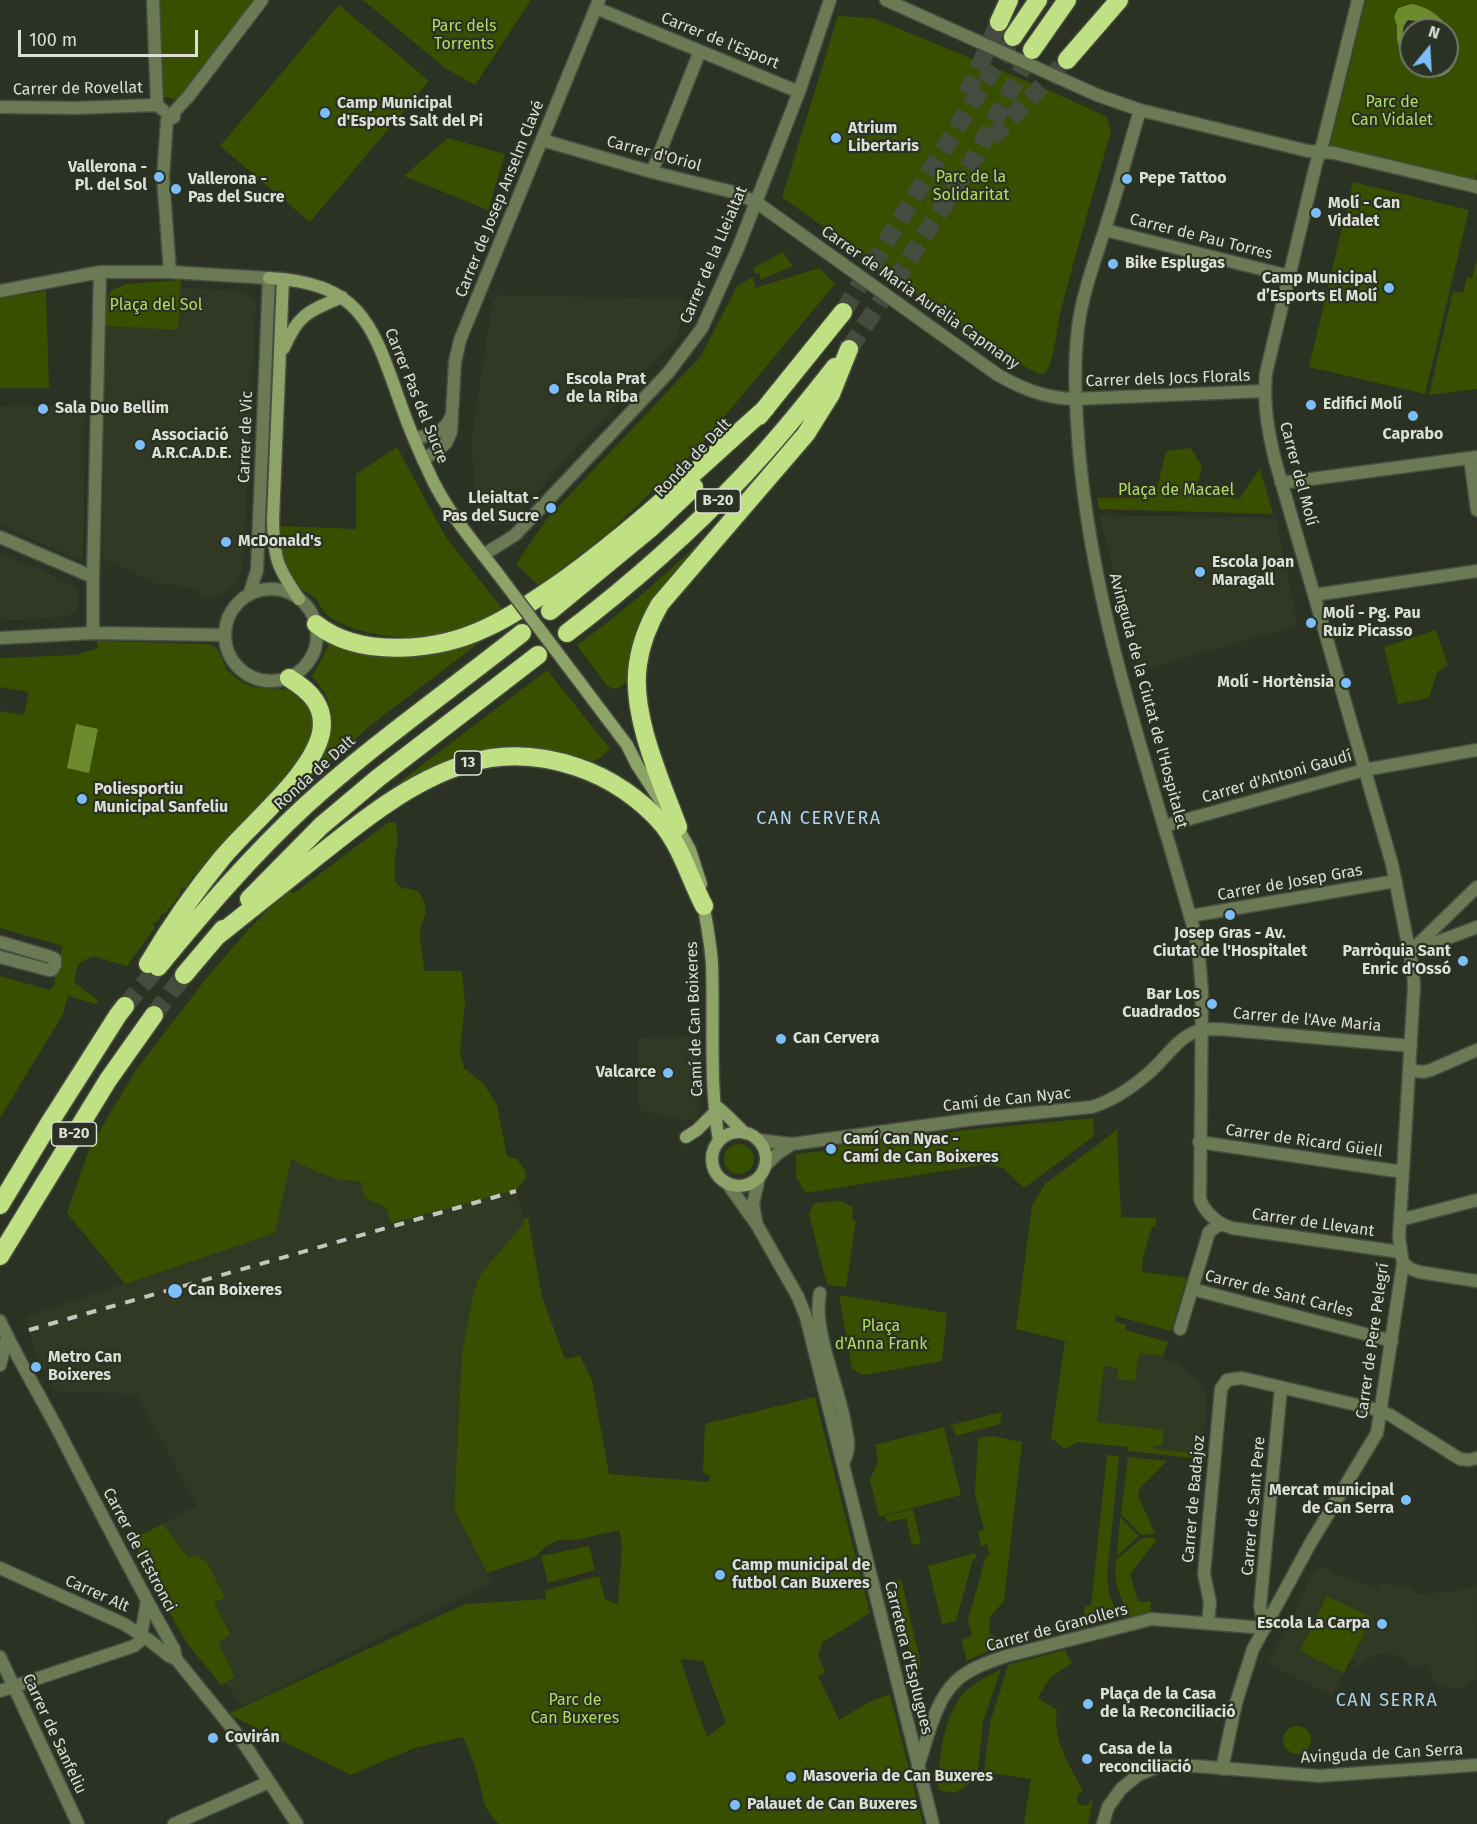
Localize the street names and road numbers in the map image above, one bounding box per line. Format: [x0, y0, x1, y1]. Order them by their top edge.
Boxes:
street label: Carrer de l'Esport [658, 9, 782, 73]
street label: Carrer de Rovellat [13, 78, 143, 100]
street label: Carrer de Josep Anselm Clavé [452, 98, 548, 300]
street label: Carrer d'Oriol [604, 132, 704, 176]
street label: Carrer de la Lleialtat [676, 183, 752, 327]
street label: Carrer de Pau Torres [1128, 210, 1274, 264]
street label: Carrer de Maria Aurèlia Capmany [817, 222, 1023, 374]
street label: Carrer Pas del Sucre [380, 325, 452, 467]
street label: Carrer dels Jocs Florals [1085, 367, 1251, 391]
street label: Carrer de Vic [235, 391, 257, 483]
street label: Ronda de Dalt [651, 415, 735, 501]
street label: Carrer del Molí [1275, 420, 1321, 528]
road number: B-20 [696, 489, 740, 513]
street label: Avinguda de la Ciutat de l'Hospitalet [1105, 571, 1191, 831]
street label: Ronda de Dalt [271, 732, 359, 814]
street label: Carrer d'Antoni Gaudí [1200, 746, 1354, 808]
road number: 13 [454, 751, 482, 775]
street label: Carrer de Josep Gras [1216, 861, 1364, 905]
street label: Camí de Can Boixeres [683, 941, 707, 1097]
street label: Carrer de l'Ave Maria [1232, 1004, 1382, 1036]
street label: Camí de Can Nyac [942, 1084, 1072, 1116]
street label: Carrer de Ricard Güell [1224, 1120, 1384, 1162]
road number: B-20 [52, 1122, 97, 1146]
street label: Carrer de Llevant [1250, 1205, 1376, 1241]
street label: Carrer de Pere Pelegrí [1353, 1262, 1393, 1420]
street label: Carrer de Sant Carles [1203, 1266, 1355, 1322]
street label: Carrer de Badajoz [1179, 1434, 1209, 1564]
street label: Carrer de Sant Pere [1238, 1436, 1270, 1576]
street label: Carrer de l'Estronci [98, 1485, 180, 1615]
street label: Carrer Alt [62, 1571, 132, 1617]
street label: Carretera d'Esplugues [880, 1579, 936, 1737]
street label: Carrer de Granollers [984, 1600, 1130, 1656]
street label: Carrer de Sanfeliu [18, 1671, 90, 1797]
street label: Avinguda de Can Serra [1300, 1740, 1464, 1768]

